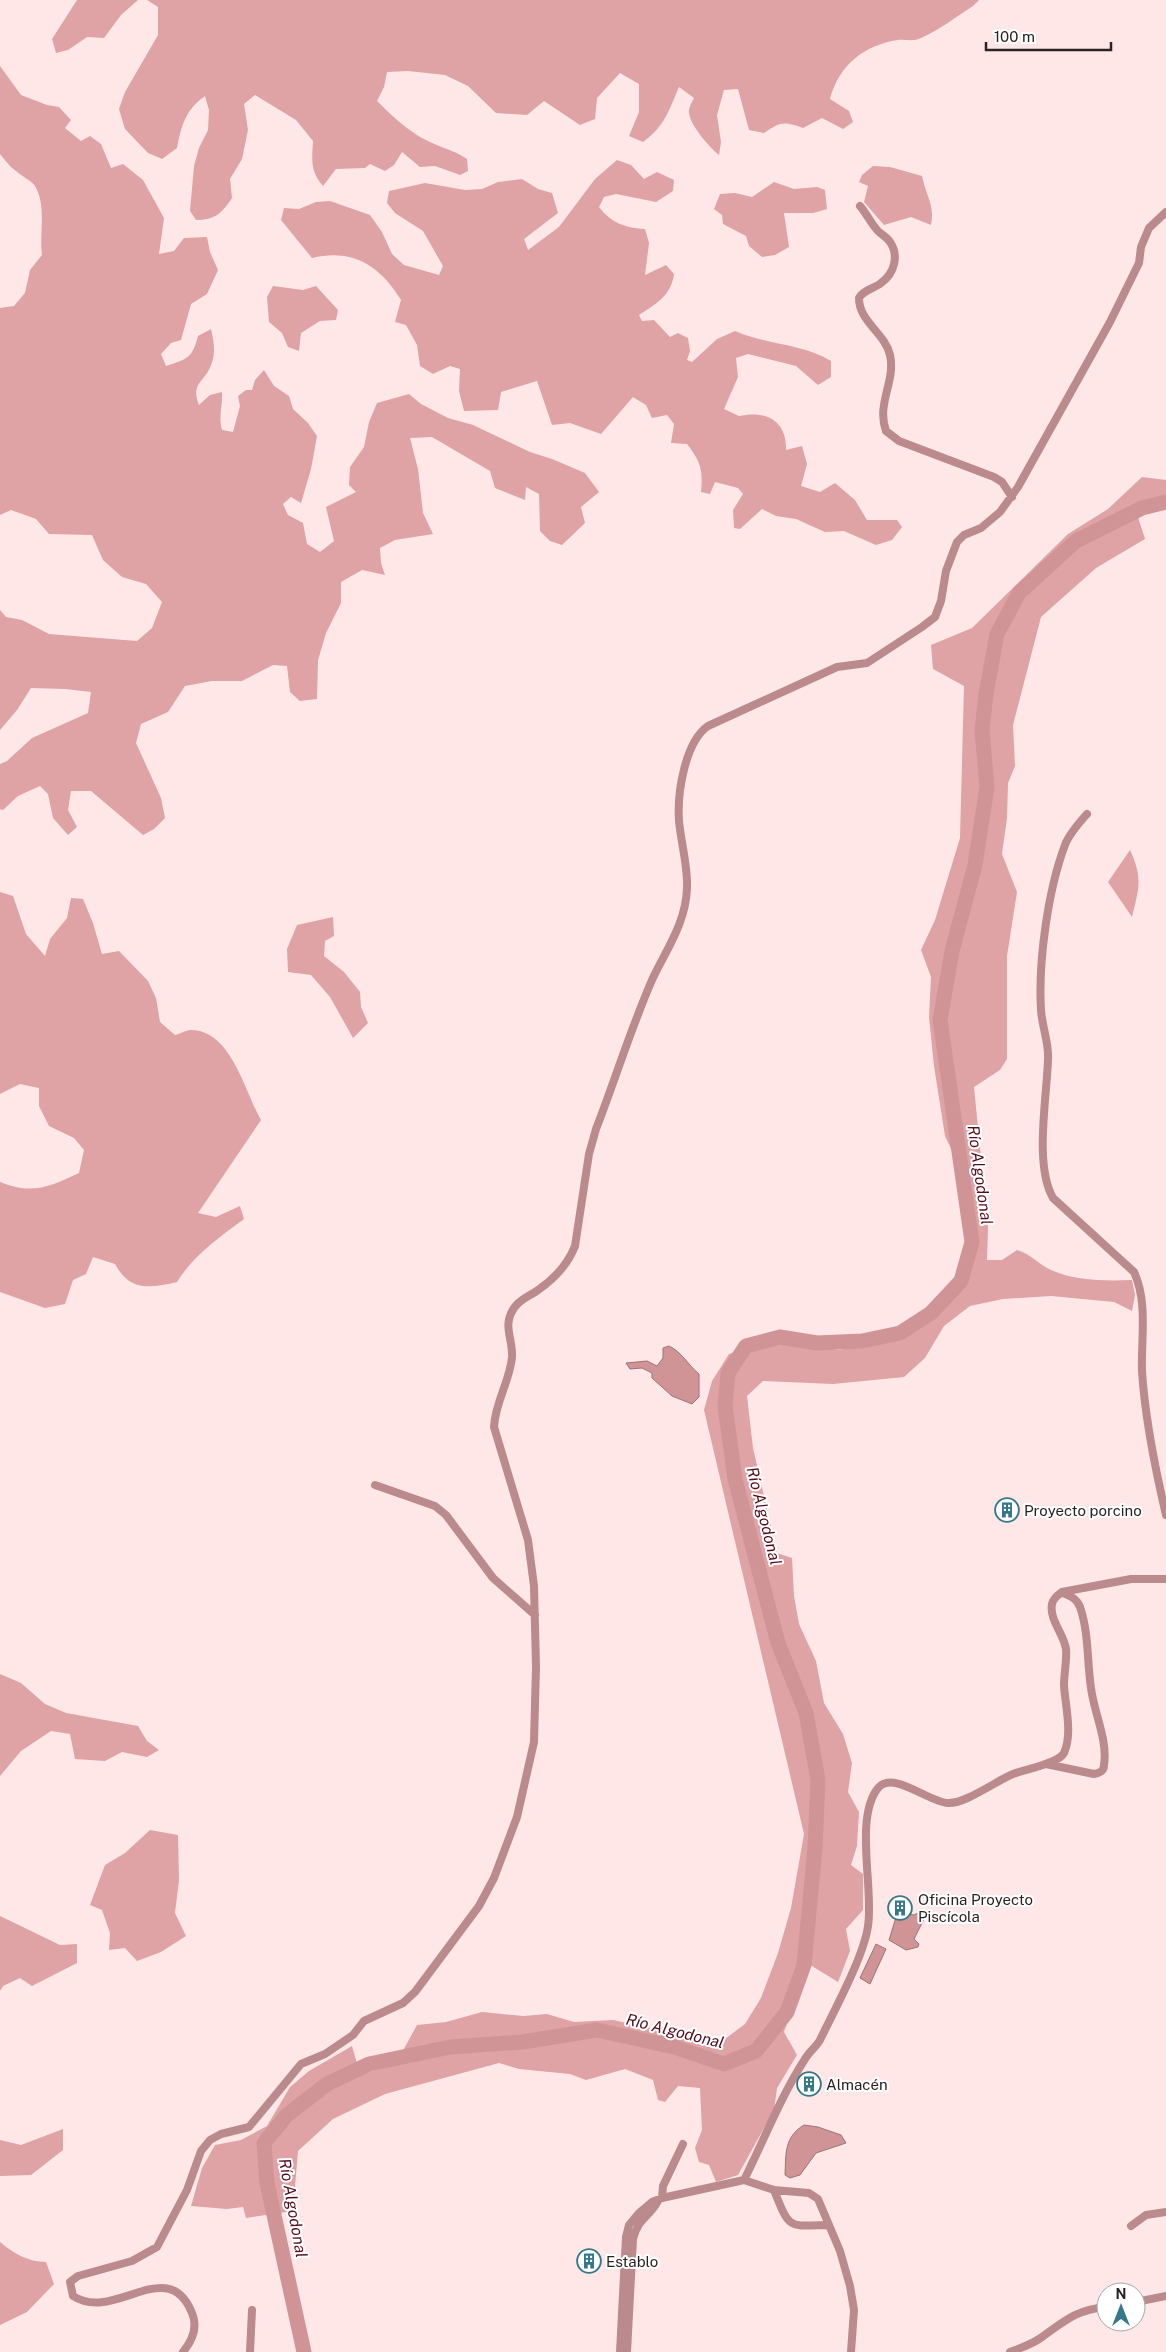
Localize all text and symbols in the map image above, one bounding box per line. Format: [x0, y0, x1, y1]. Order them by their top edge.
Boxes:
scale bar [986, 20, 1111, 52]
text: 100 m [994, 28, 1035, 45]
water label: Río Algodonal [964, 1124, 996, 1226]
water label: Río Algodonal [743, 1465, 785, 1567]
building icon: Proyecto porcino [994, 1497, 1020, 1523]
place label: Proyecto porcino [1024, 1502, 1142, 1519]
place label: Oficina Proyecto Piscícola [918, 1891, 1033, 1925]
building icon: Oficina Proyecto Piscícola [887, 1895, 913, 1921]
water label: Río Algodonal [624, 2010, 726, 2052]
building icon: Almacén [796, 2071, 822, 2097]
place label: Almacén [826, 2076, 888, 2093]
water label: Río Algodonal [275, 2157, 311, 2259]
building icon: Establo [576, 2248, 602, 2274]
place label: Establo [606, 2253, 658, 2270]
north arrow [1096, 2282, 1146, 2332]
text: N [1116, 2286, 1126, 2302]

